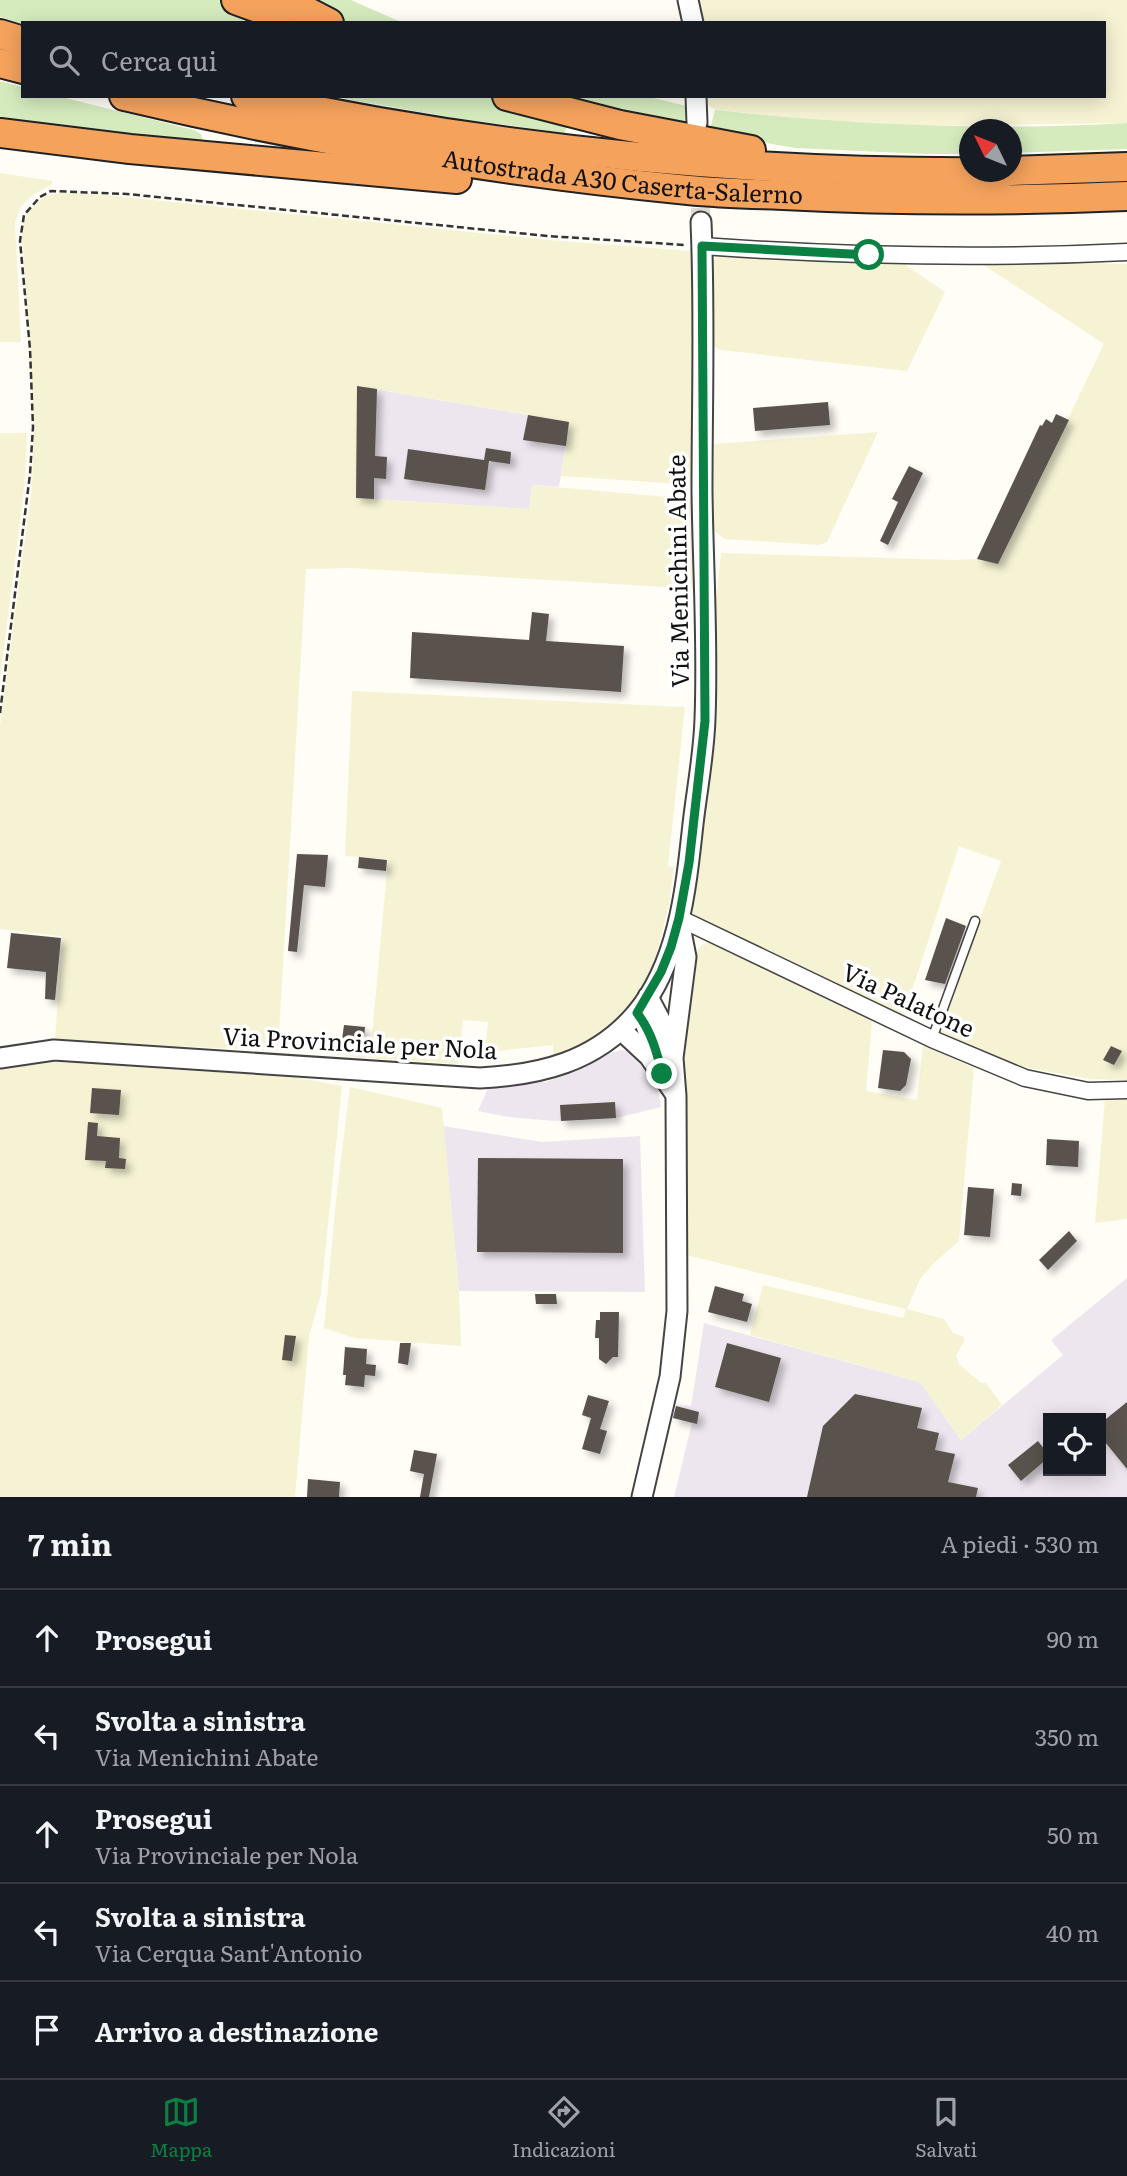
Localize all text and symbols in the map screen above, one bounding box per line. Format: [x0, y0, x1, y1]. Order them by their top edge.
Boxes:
search box [21, 21, 1106, 98]
text: Cerca qui [101, 40, 217, 79]
icon: search [45, 41, 83, 79]
north arrow [959, 119, 1022, 182]
street label: Autostrada A30 Caserta-Salerno [440, 139, 804, 211]
route start [853, 239, 884, 270]
street label: Via Menichini Abate [657, 454, 696, 688]
street label: Via Palatone [837, 953, 981, 1045]
street label: Via Provinciale per Nola [222, 1017, 498, 1066]
route end [646, 1058, 677, 1089]
map controls [1043, 1413, 1106, 1476]
button: locate [1043, 1413, 1106, 1476]
text: 7 min [28, 1521, 112, 1565]
text: A piedi · 530 m [941, 1526, 1099, 1560]
icon: ahead [28, 1619, 66, 1657]
text: Prosegui [95, 1619, 212, 1658]
text: 90 m [1047, 1621, 1099, 1655]
text: Svolta a sinistra [95, 1700, 306, 1739]
icon: left [28, 1717, 66, 1755]
text: 350 m [1035, 1719, 1099, 1753]
text: Via Menichini Abate [95, 1739, 318, 1773]
text: Prosegui [95, 1798, 212, 1837]
icon: ahead [28, 1815, 66, 1853]
text: 50 m [1047, 1817, 1099, 1851]
text: Via Provinciale per Nola [95, 1837, 359, 1871]
text: Svolta a sinistra [95, 1896, 306, 1935]
icon: left [28, 1913, 66, 1951]
text: 40 m [1046, 1915, 1099, 1949]
text: Via Cerqua Sant'Antonio [95, 1935, 363, 1969]
icon: arrive [28, 2011, 66, 2049]
text: Arrivo a destinazione [95, 2011, 379, 2050]
tab: Mappa [150, 2093, 212, 2163]
tab: Indicazioni [512, 2093, 615, 2163]
tab: Salvati [915, 2093, 977, 2163]

